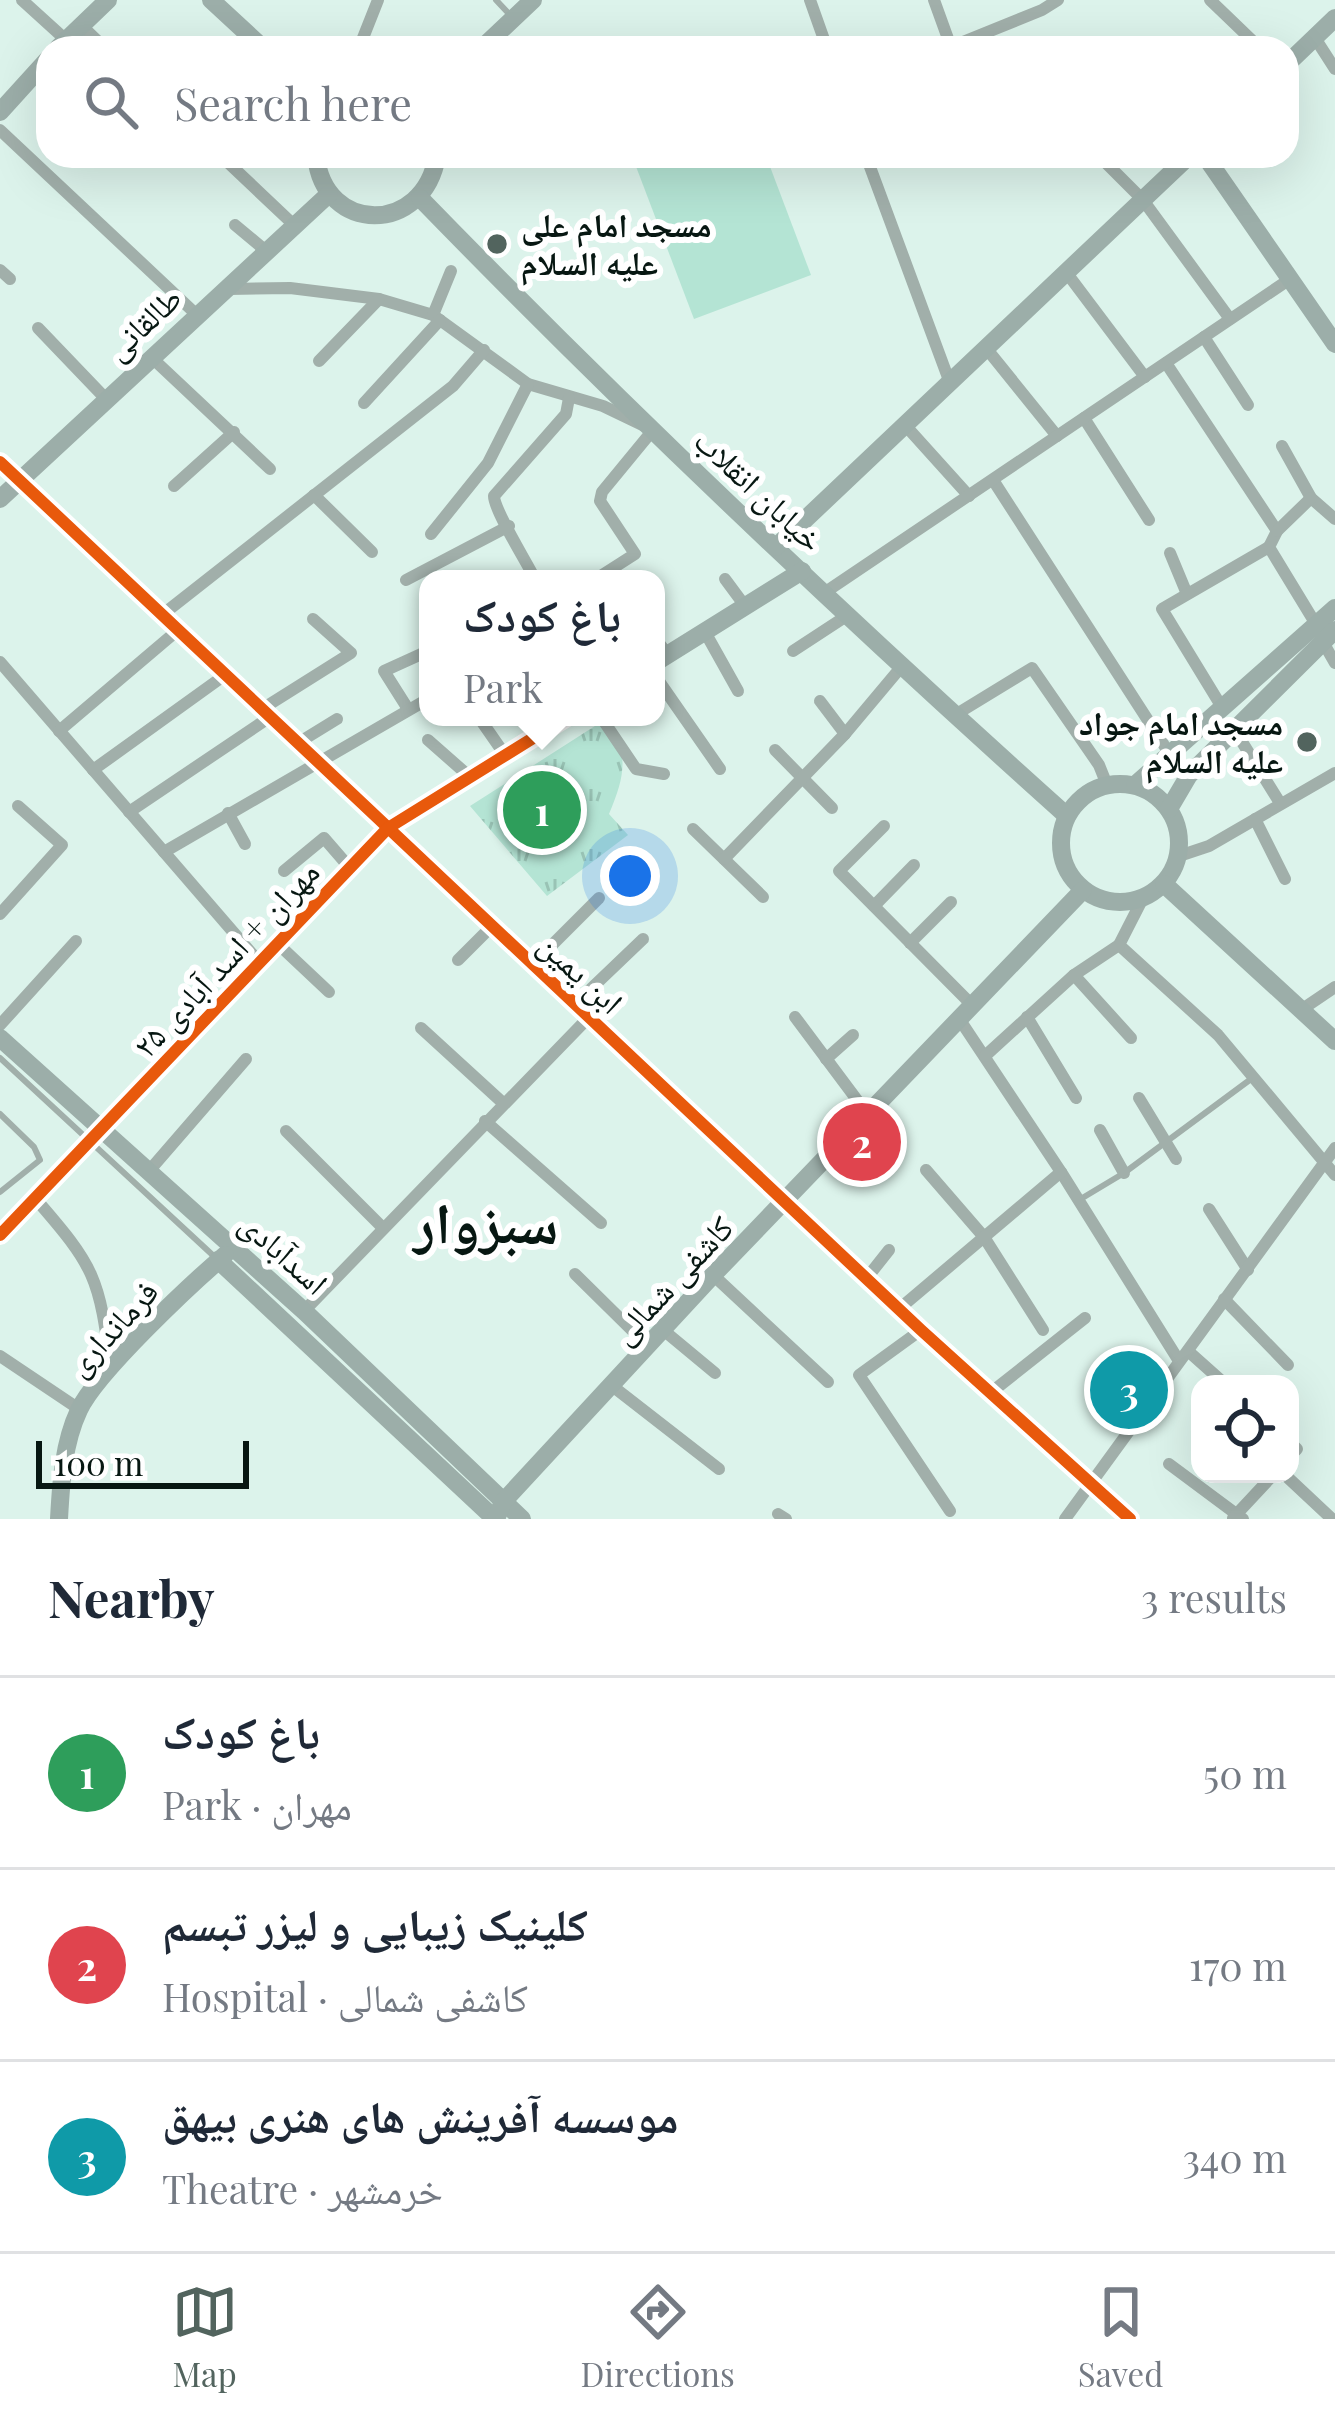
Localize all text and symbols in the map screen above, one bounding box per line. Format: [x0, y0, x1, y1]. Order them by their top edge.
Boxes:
search box [36, 36, 1299, 168]
icon: search [78, 69, 144, 135]
text: Search here [174, 72, 412, 132]
place label: مسجد امام علی علیه السلام [521, 201, 712, 286]
marker: مسجد امام علی علیه السلام [484, 231, 510, 257]
street label: طالقانی [94, 275, 190, 369]
street label: خیابان انقلاب [686, 417, 834, 560]
popup [419, 570, 665, 726]
text: باغ کودک [463, 583, 621, 643]
text: Park [463, 661, 543, 713]
place label: مسجد امام جواد علیه السلام [1079, 699, 1283, 784]
marker: مسجد امام جواد علیه السلام [1294, 729, 1320, 755]
pin: 1 [503, 765, 581, 855]
your location [600, 846, 660, 906]
street label: مهران + اسد آبادی ۲۵ [122, 850, 328, 1066]
street label: ابن یمین [530, 921, 634, 1023]
pin: 2 [823, 1097, 901, 1187]
district label: سبزوار [411, 1182, 559, 1258]
street label: اسدآبادی [231, 1200, 339, 1304]
street label: کاشفی شمالی [600, 1205, 742, 1353]
street label: فرمانداری [55, 1269, 167, 1385]
pin: 3 [1090, 1345, 1168, 1435]
map controls [1191, 1375, 1299, 1483]
button: locate [1191, 1375, 1299, 1483]
scale bar [36, 1435, 249, 1488]
text: 100 m [54, 1440, 143, 1484]
text: Nearby [48, 1563, 214, 1631]
text: 3 results [1141, 1571, 1287, 1623]
text: باغ کودک [162, 1700, 320, 1760]
text: 1 [80, 1747, 94, 1799]
text: 50 m [1203, 1747, 1287, 1799]
text: Park · مهران [162, 1778, 352, 1830]
text: کلینیک زیبایی و لیزر تبسم [162, 1892, 588, 1952]
text: 2 [77, 1939, 97, 1991]
text: 170 m [1189, 1939, 1287, 1991]
text: Hospital · کاشفی شمالی [162, 1970, 528, 2022]
text: موسسه آفرینش های هنری بیهق [162, 2084, 679, 2144]
text: 3 [77, 2131, 97, 2183]
text: 340 m [1182, 2131, 1287, 2183]
text: Theatre · خرمشهر [162, 2162, 443, 2214]
tab: Map [172, 2279, 238, 2395]
tab: Directions [581, 2279, 735, 2395]
tab: Saved [1078, 2279, 1164, 2395]

